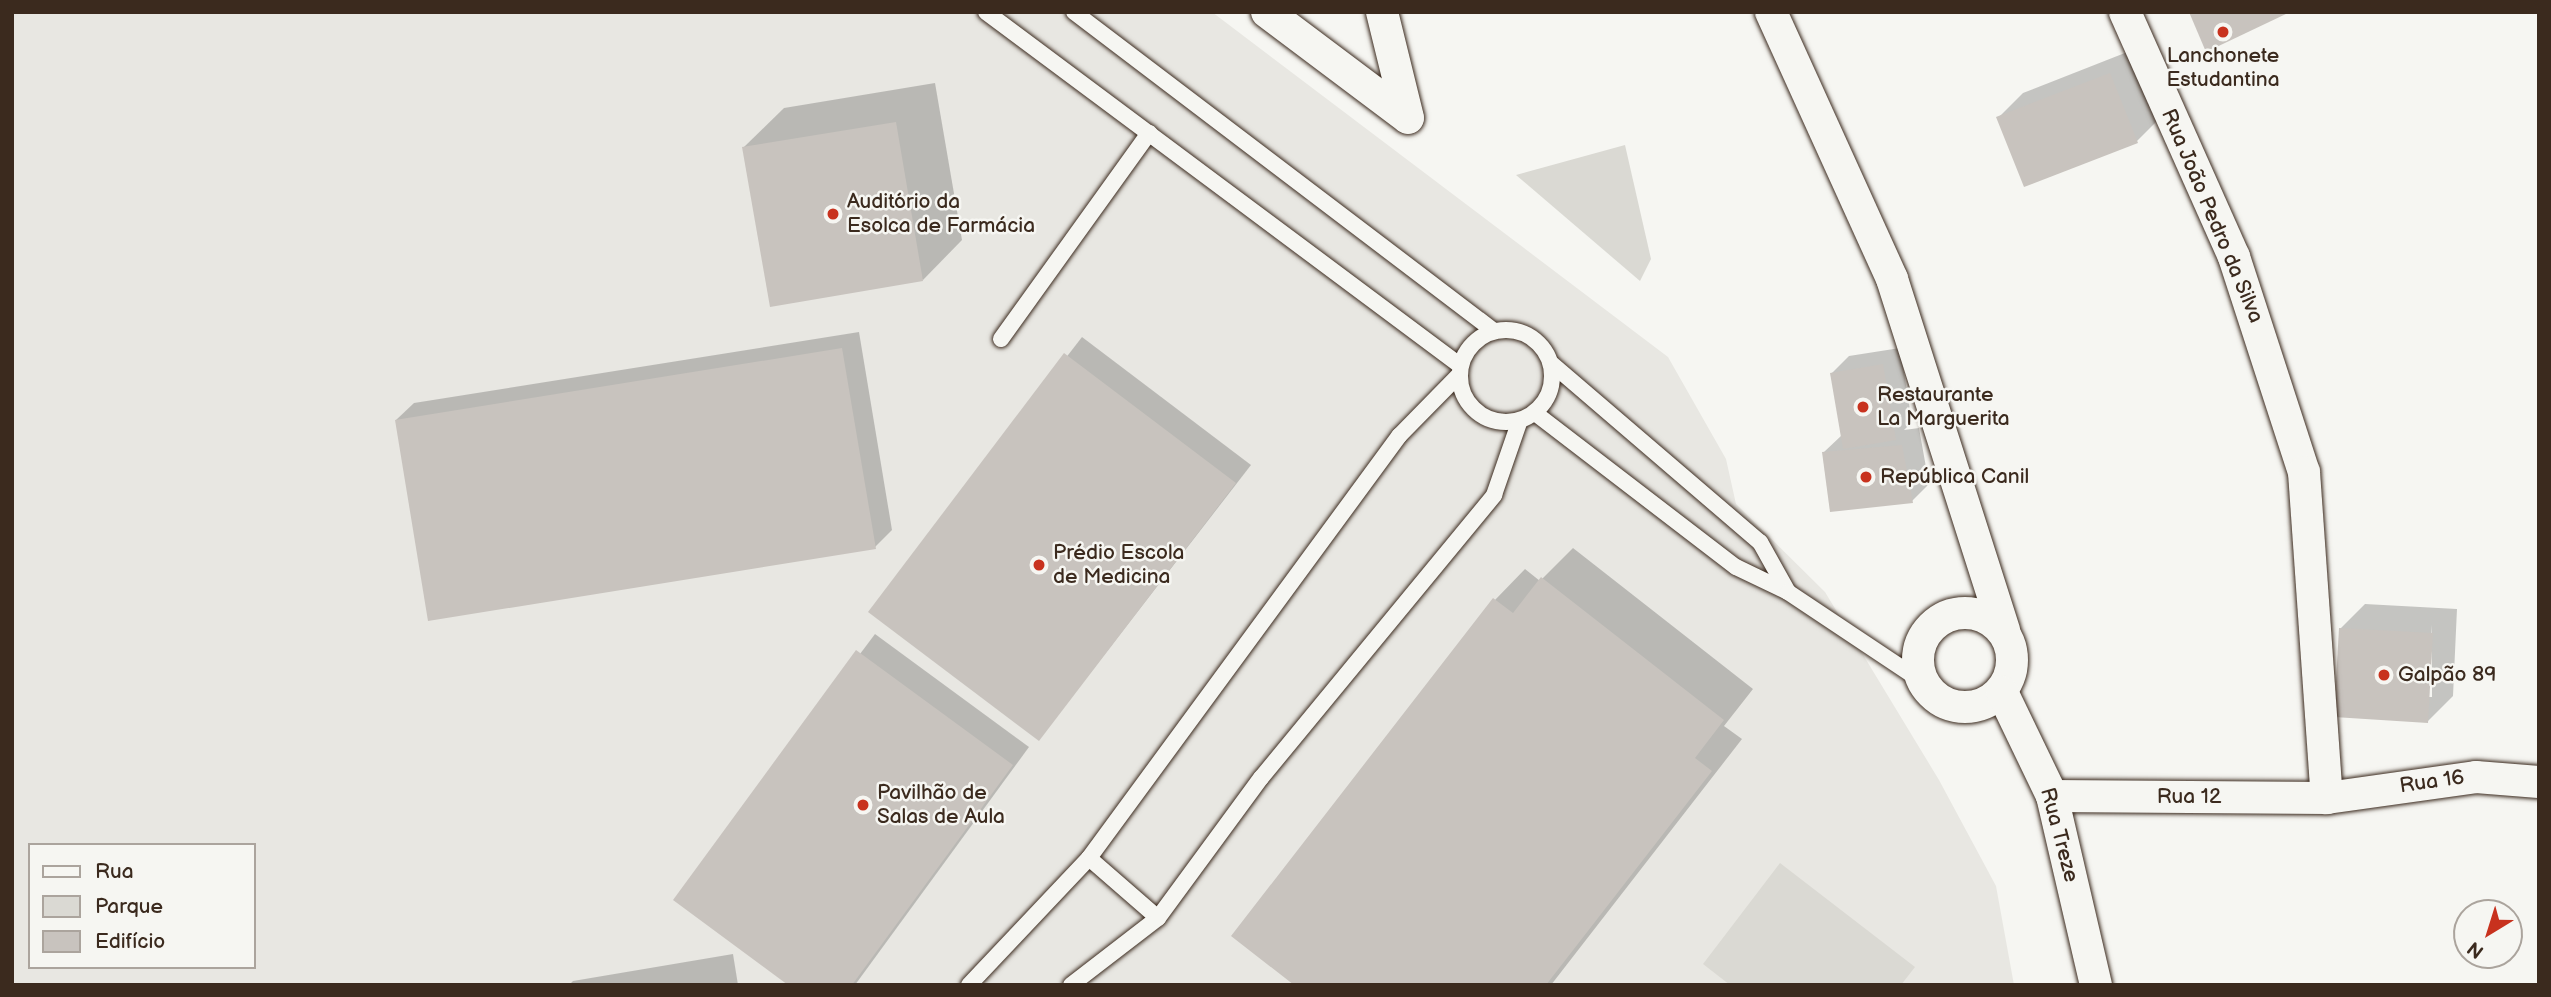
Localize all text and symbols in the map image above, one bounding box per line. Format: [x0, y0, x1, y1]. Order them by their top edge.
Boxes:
marker: Lanchonete Estudantina [2215, 24, 2231, 40]
place label: Lanchonete Estudantina [2166, 43, 2280, 93]
street label: Rua João Pedro da Silva [2155, 105, 2269, 327]
place label: Auditório da Esolca de Farmácia [847, 189, 1035, 239]
marker: Auditório da Esolca de Farmácia [825, 206, 841, 222]
place label: Restaurante La Marguerita [1877, 382, 2010, 432]
marker: Restaurante La Marguerita [1855, 399, 1871, 415]
place label: República Canil [1880, 464, 2029, 490]
marker: República Canil [1858, 469, 1874, 485]
place label: Prédio Escola de Medicina [1053, 540, 1184, 590]
marker: Prédio Escola de Medicina [1031, 557, 1047, 573]
place label: Galpão 89 [2398, 662, 2496, 688]
marker: Galpão 89 [2376, 667, 2392, 683]
street label: Rua 16 [2398, 765, 2466, 799]
place label: Pavilhão de Salas de Aula [877, 780, 1005, 830]
street label: Rua 12 [2157, 784, 2221, 810]
street label: Rua Treze [2034, 785, 2084, 885]
marker: Pavilhão de Salas de Aula [855, 797, 871, 813]
legend [28, 843, 256, 969]
text: Rua [95, 859, 134, 884]
text: Parque [95, 894, 163, 919]
north arrow [2453, 899, 2523, 969]
text: Edifício [95, 929, 165, 954]
text: N [2463, 936, 2489, 963]

